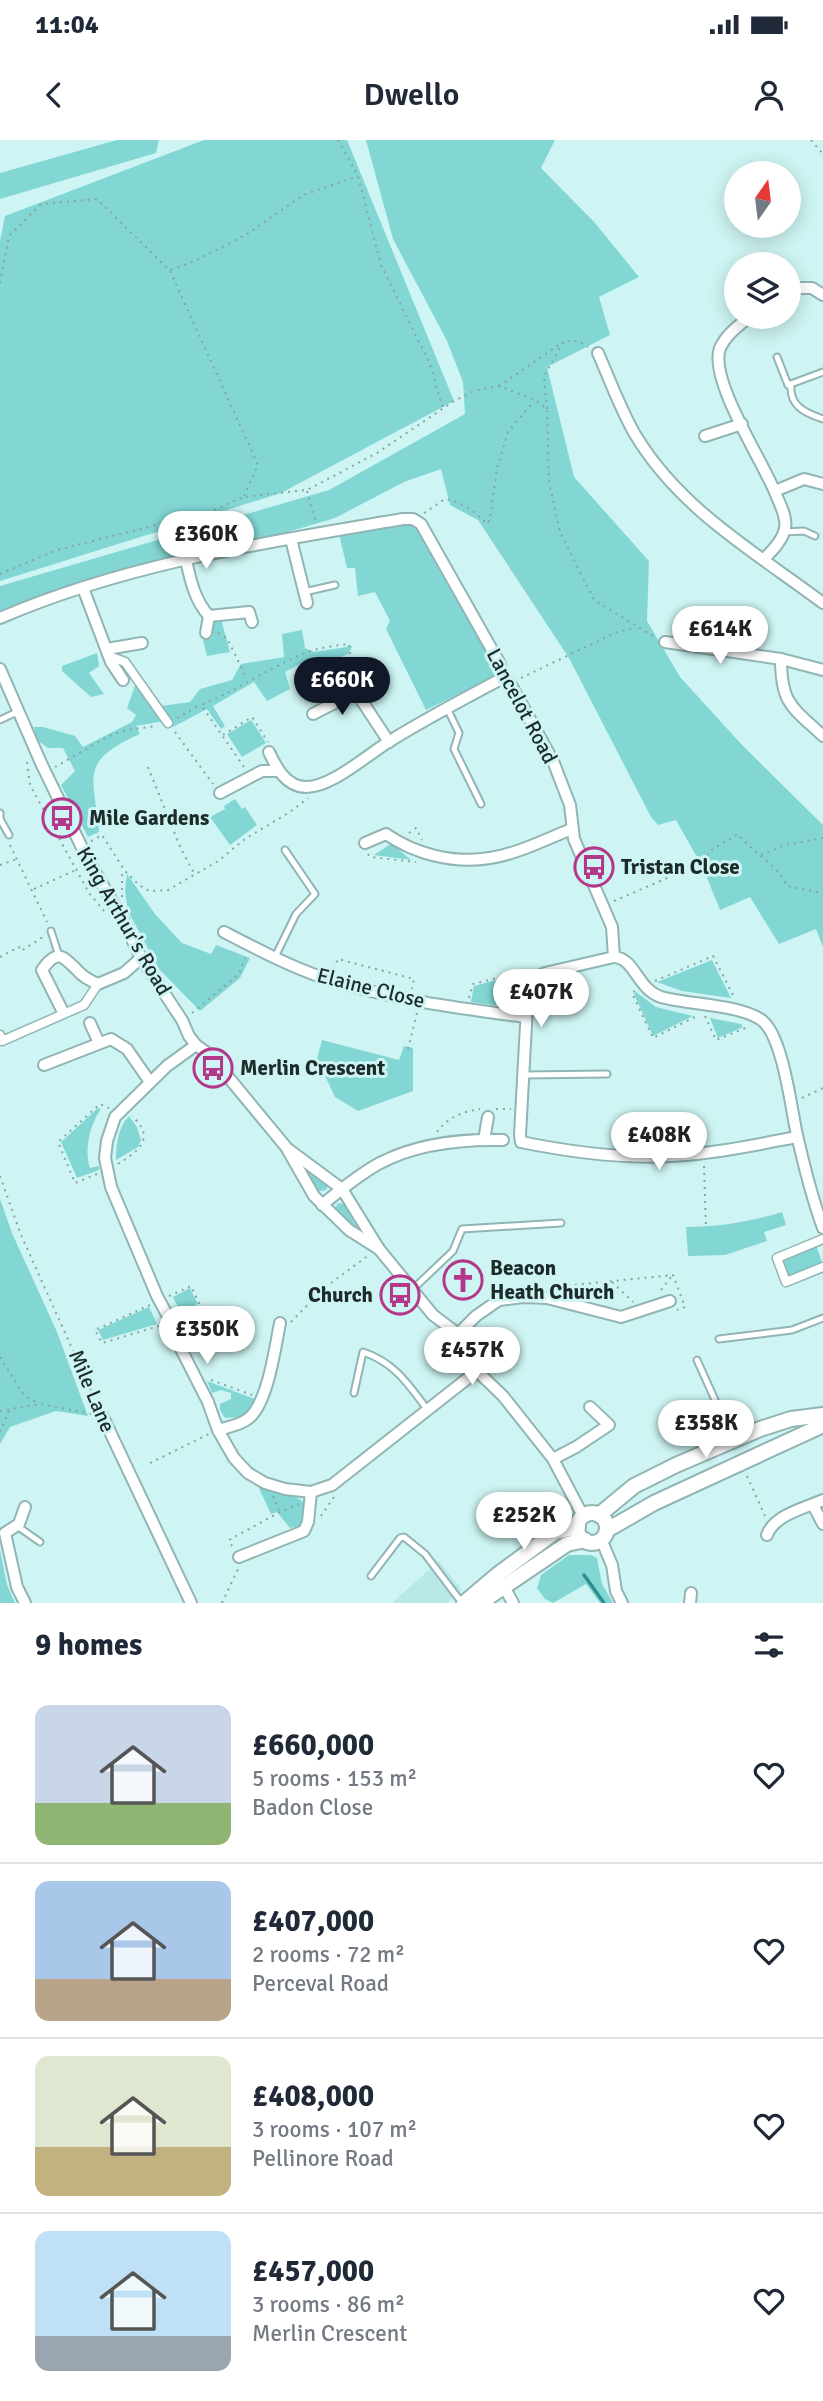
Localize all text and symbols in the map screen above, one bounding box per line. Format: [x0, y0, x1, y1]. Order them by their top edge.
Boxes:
text: 11:04 [35, 9, 99, 41]
text: Dwello [364, 75, 459, 114]
icon: back [35, 76, 73, 114]
icon: person [750, 76, 788, 114]
north arrow [724, 161, 802, 238]
map controls [724, 161, 801, 329]
button: layers [724, 252, 801, 329]
pin: £360K [157, 512, 255, 571]
text: £360K [174, 519, 238, 548]
pin: £614K [671, 606, 769, 666]
text: £614K [688, 614, 752, 643]
street label: Lancelot Road [481, 644, 563, 768]
pin: £660K [293, 658, 391, 717]
text: £660K [310, 665, 374, 694]
bus stop icon: Mile Gardens [41, 797, 83, 839]
place label: Mile Gardens [89, 805, 209, 831]
street label: King Arthur's Road [71, 842, 177, 1000]
bus stop icon: Tristan Close [573, 846, 615, 888]
place label: Tristan Close [621, 854, 740, 880]
street label: Elaine Close [314, 962, 428, 1014]
pin: £407K [492, 970, 590, 1029]
text: £407K [509, 977, 573, 1006]
bus stop icon: Merlin Crescent [192, 1047, 234, 1089]
place label: Merlin Crescent [240, 1055, 385, 1081]
pin: £408K [610, 1112, 708, 1172]
text: £408K [627, 1120, 691, 1149]
place label: Beacon Heath Church [490, 1255, 614, 1305]
church icon: Beacon Heath Church [442, 1259, 484, 1301]
bus stop icon: Church [379, 1274, 421, 1316]
place label: Church [308, 1282, 373, 1308]
pin: £350K [158, 1306, 256, 1366]
text: £350K [175, 1314, 239, 1343]
pin: £457K [423, 1328, 521, 1387]
text: £457K [440, 1335, 504, 1364]
street label: Mile Lane [63, 1346, 121, 1436]
pin: £358K [657, 1400, 755, 1460]
text: £358K [674, 1408, 738, 1437]
pin: £252K [475, 1492, 573, 1552]
text: £252K [492, 1500, 556, 1529]
icon: filters [750, 1626, 788, 1664]
text: 9 homes [35, 1627, 142, 1664]
text: £660,000 [252, 1727, 374, 1764]
icon: home [91, 1733, 175, 1817]
icon: heart [750, 1756, 788, 1794]
text: 5 rooms · 153 m² [252, 1764, 417, 1793]
text: Badon Close [252, 1793, 373, 1822]
text: £407,000 [252, 1903, 374, 1940]
icon: home [91, 1909, 175, 1993]
icon: heart [750, 1932, 788, 1970]
text: 2 rooms · 72 m² [252, 1940, 405, 1969]
text: Perceval Road [252, 1969, 389, 1998]
text: £408,000 [252, 2078, 374, 2115]
icon: home [91, 2084, 175, 2168]
icon: heart [750, 2107, 788, 2145]
text: 3 rooms · 107 m² [252, 2115, 417, 2144]
text: Pellinore Road [252, 2144, 394, 2173]
text: £457,000 [252, 2253, 374, 2290]
icon: home [91, 2259, 175, 2343]
icon: heart [750, 2282, 788, 2320]
text: 3 rooms · 86 m² [252, 2290, 405, 2319]
text: Merlin Crescent [252, 2319, 407, 2348]

